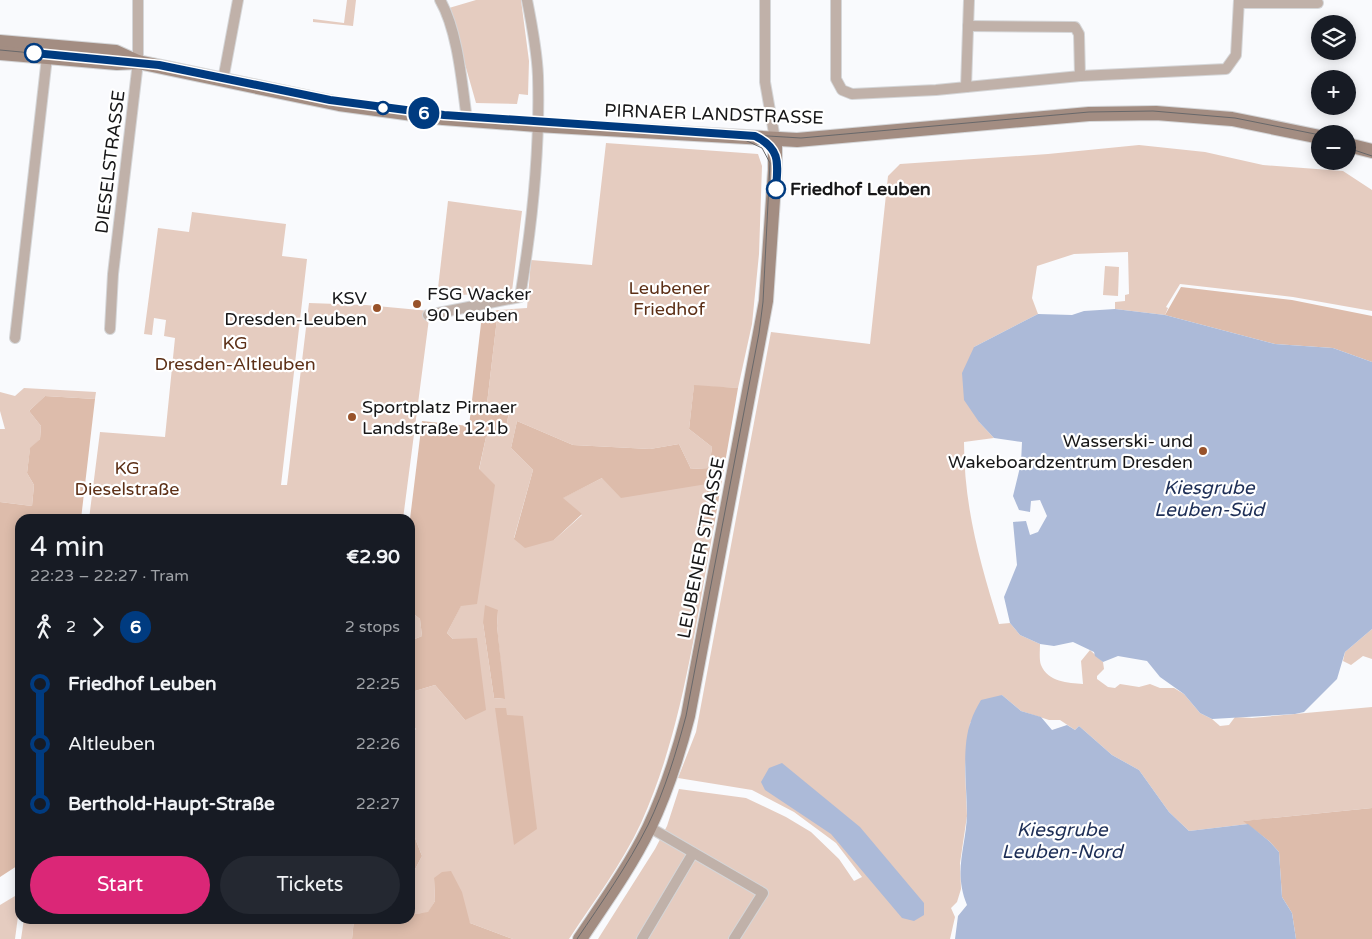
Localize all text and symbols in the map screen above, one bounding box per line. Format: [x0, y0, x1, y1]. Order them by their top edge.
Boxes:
map controls [1311, 15, 1356, 170]
button: layers [1311, 15, 1356, 60]
unlabelled marker [24, 43, 44, 63]
button: + [1311, 70, 1356, 115]
street label: DIESELSTRASSE [90, 89, 130, 235]
line badge: 6 [408, 97, 440, 129]
street label: PIRNAER LANDSTRASSE [604, 99, 824, 129]
unlabelled marker [376, 101, 390, 115]
text: 6 [418, 102, 430, 124]
button: − [1311, 125, 1356, 170]
place label: Friedhof Leuben [790, 178, 931, 200]
marker: Friedhof Leuben [766, 179, 786, 199]
park label: Leubener Friedhof [628, 277, 710, 320]
place label: FSG Wacker 90 Leuben [427, 283, 531, 326]
place label: KSV Dresden-Leuben [224, 287, 367, 330]
marker: FSG Wacker 90 Leuben [411, 298, 423, 310]
marker: KSV Dresden-Leuben [371, 302, 383, 314]
park label: KG Dresden-Altleuben [154, 332, 316, 375]
place label: Sportplatz Pirnaer Landstraße 121b [362, 396, 517, 439]
marker: Sportplatz Pirnaer Landstraße 121b [346, 411, 358, 423]
place label: Wasserski- und Wakeboardzentrum Dresden [948, 430, 1193, 473]
marker: Wasserski- und Wakeboardzentrum Dresden [1197, 445, 1209, 457]
street label: LEUBENER STRASSE [673, 455, 729, 641]
park label: KG Dieselstraße [75, 457, 179, 500]
water label: Kiesgrube Leuben-Süd [1154, 477, 1266, 521]
text: 4 min [30, 530, 105, 564]
text: €2.90 [346, 546, 400, 568]
text: 22:23 – 22:27 · Tram [30, 566, 189, 586]
icon: walk [30, 613, 58, 641]
icon: forward [84, 613, 112, 641]
text: 6 [130, 616, 141, 638]
text: 2 [66, 617, 76, 637]
text: 2 stops [345, 617, 400, 637]
text: Friedhof Leuben [68, 673, 217, 695]
text: 22:25 [356, 674, 400, 694]
text: Altleuben [68, 733, 155, 755]
text: 22:26 [356, 734, 400, 754]
text: Berthold-Haupt-Straße [68, 793, 275, 815]
text: 22:27 [356, 794, 400, 814]
water label: Kiesgrube Leuben-Nord [1002, 819, 1124, 863]
button: Start [30, 856, 210, 914]
button: Tickets [220, 856, 400, 914]

